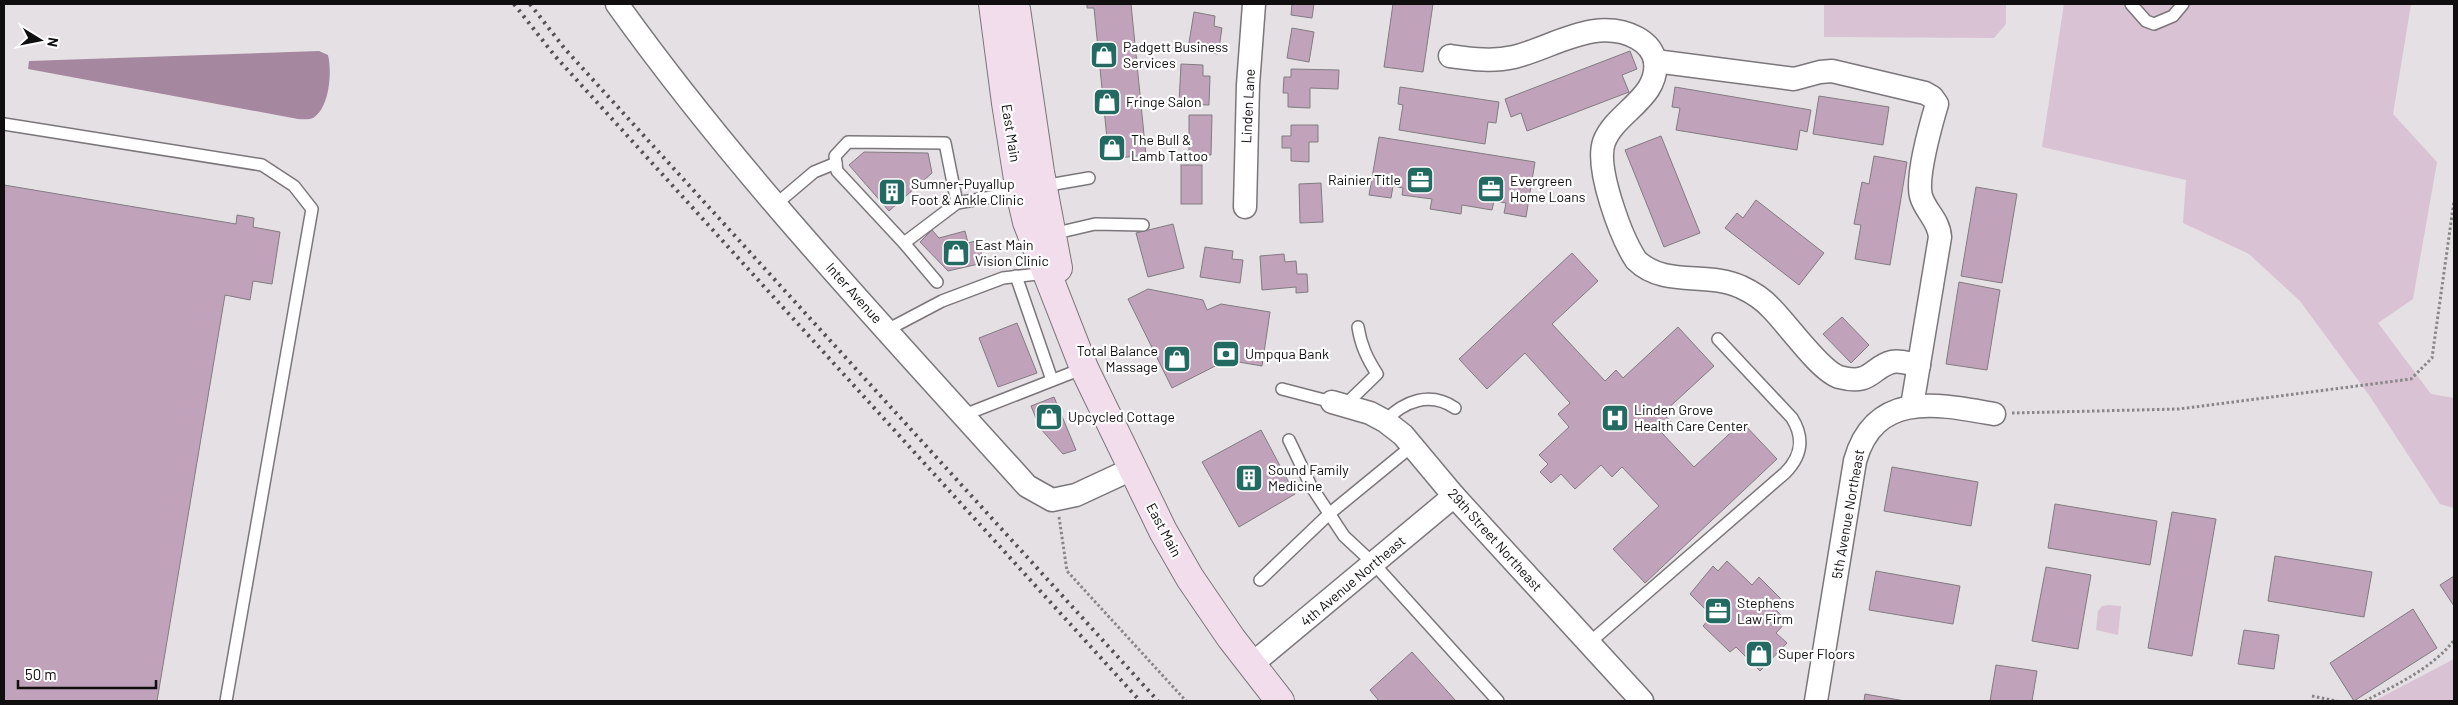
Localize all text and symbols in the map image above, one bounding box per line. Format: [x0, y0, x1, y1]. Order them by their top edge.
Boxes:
north arrow [15, 15, 65, 65]
text: N [44, 36, 62, 48]
place label: Padgett Business Services [1123, 38, 1229, 71]
shop icon: Padgett Business Services [1089, 40, 1119, 70]
street label: Linden Lane [1237, 68, 1258, 144]
shop icon: Fringe Salon [1092, 87, 1122, 117]
place label: Fringe Salon [1126, 93, 1201, 110]
street label: East Main [999, 103, 1024, 163]
place label: The Bull & Lamb Tattoo [1131, 131, 1208, 164]
shop icon: The Bull & Lamb Tattoo [1097, 133, 1127, 163]
office icon: Rainier Title [1405, 165, 1435, 195]
place label: Rainier Title [1328, 171, 1401, 188]
place label: Evergreen Home Loans [1510, 172, 1586, 205]
office icon: Evergreen Home Loans [1476, 174, 1506, 204]
place label: Sumner-Puyallup Foot & Ankle Clinic [911, 175, 1024, 208]
building icon: Sumner-Puyallup Foot & Ankle Clinic [877, 177, 907, 207]
place label: East Main Vision Clinic [975, 236, 1049, 269]
shop icon: East Main Vision Clinic [941, 238, 971, 268]
street label: Inter Avenue [823, 259, 886, 327]
bank icon: Umpqua Bank [1211, 339, 1241, 369]
place label: Total Balance Massage [1077, 342, 1158, 375]
shop icon: Total Balance Massage [1162, 344, 1192, 374]
place label: Umpqua Bank [1245, 345, 1329, 362]
place label: Linden Grove Health Care Center [1634, 401, 1748, 434]
shop icon: Upcycled Cottage [1034, 402, 1064, 432]
hospital icon: Linden Grove Health Care Center [1600, 403, 1630, 433]
place label: Upcycled Cottage [1068, 408, 1175, 425]
street label: 5th Avenue Northeast [1828, 448, 1867, 580]
place label: Sound Family Medicine [1268, 461, 1349, 494]
building icon: Sound Family Medicine [1234, 463, 1264, 493]
street label: 29th Street Northeast [1445, 485, 1546, 595]
street label: East Main [1143, 500, 1186, 560]
street label: 4th Avenue Northeast [1297, 532, 1409, 629]
place label: Stephens Law Firm [1737, 594, 1795, 627]
office icon: Stephens Law Firm [1703, 596, 1733, 626]
shop icon: Super Floors [1744, 639, 1774, 669]
place label: Super Floors [1778, 645, 1855, 662]
scale bar [18, 658, 155, 690]
text: 50 m [25, 665, 57, 683]

